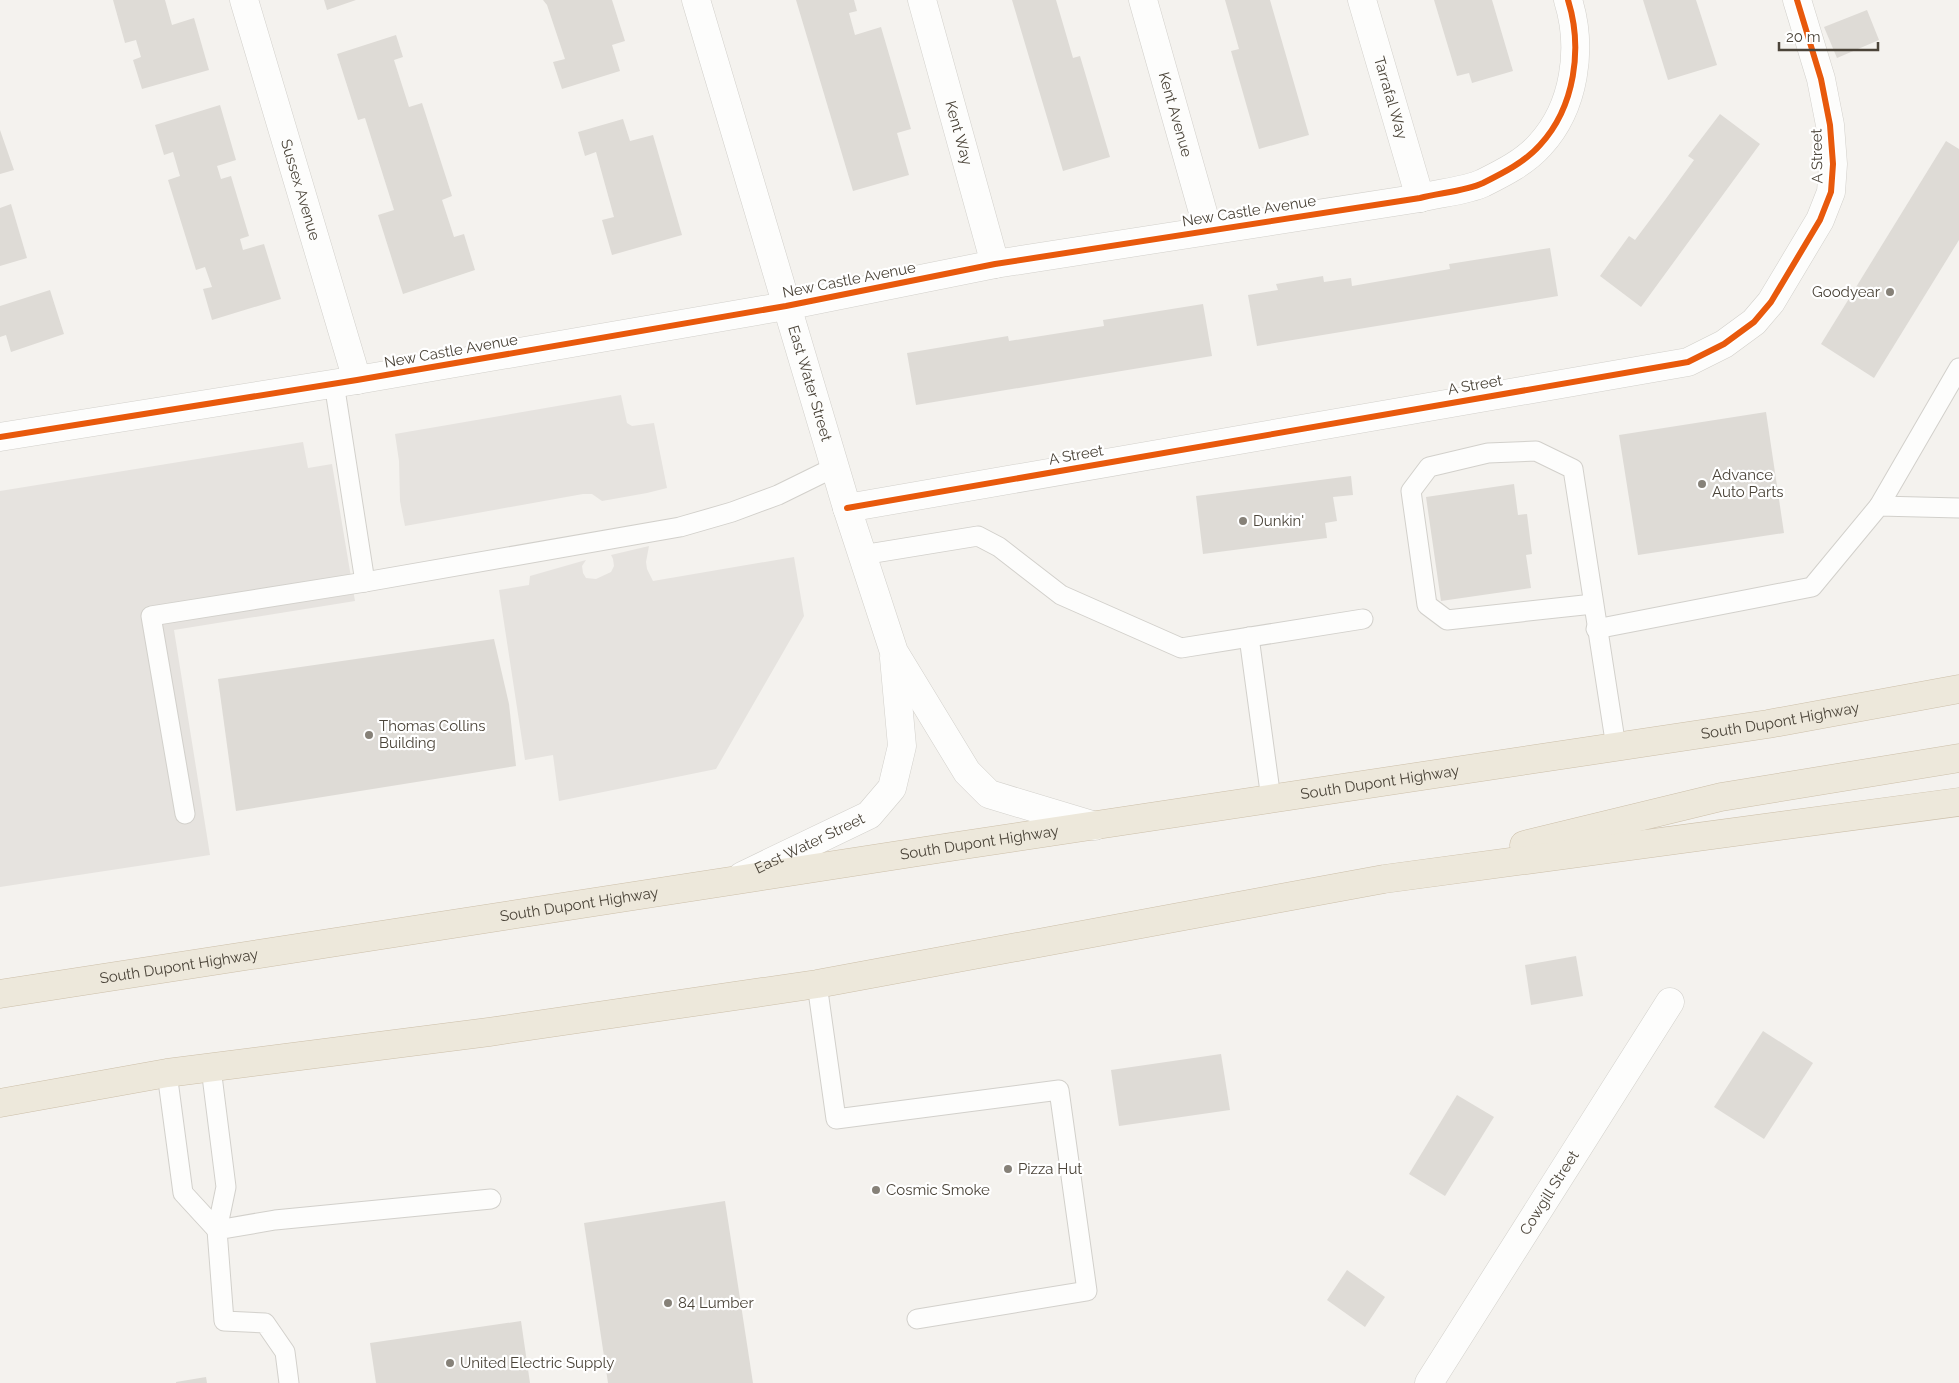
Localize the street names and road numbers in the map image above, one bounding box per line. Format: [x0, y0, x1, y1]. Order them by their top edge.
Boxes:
street label: Tarrafal Way [1370, 54, 1411, 141]
street label: Kent Avenue [1155, 70, 1196, 159]
street label: Kent Way [941, 99, 976, 167]
street label: A Street [1808, 128, 1826, 184]
street label: Sussex Avenue [277, 137, 324, 243]
street label: New Castle Avenue [1181, 192, 1317, 230]
street label: New Castle Avenue [781, 258, 917, 302]
street label: East Water Street [784, 323, 836, 444]
street label: New Castle Avenue [383, 330, 519, 372]
street label: A Street [1446, 371, 1504, 399]
street label: A Street [1047, 441, 1105, 469]
street label: South Dupont Highway [1700, 698, 1861, 743]
street label: South Dupont Highway [1299, 762, 1460, 803]
street label: East Water Street [752, 809, 868, 878]
street label: South Dupont Highway [899, 822, 1060, 864]
street label: South Dupont Highway [499, 883, 660, 926]
street label: South Dupont Highway [98, 945, 259, 987]
street label: Cowgill Street [1516, 1147, 1583, 1239]

